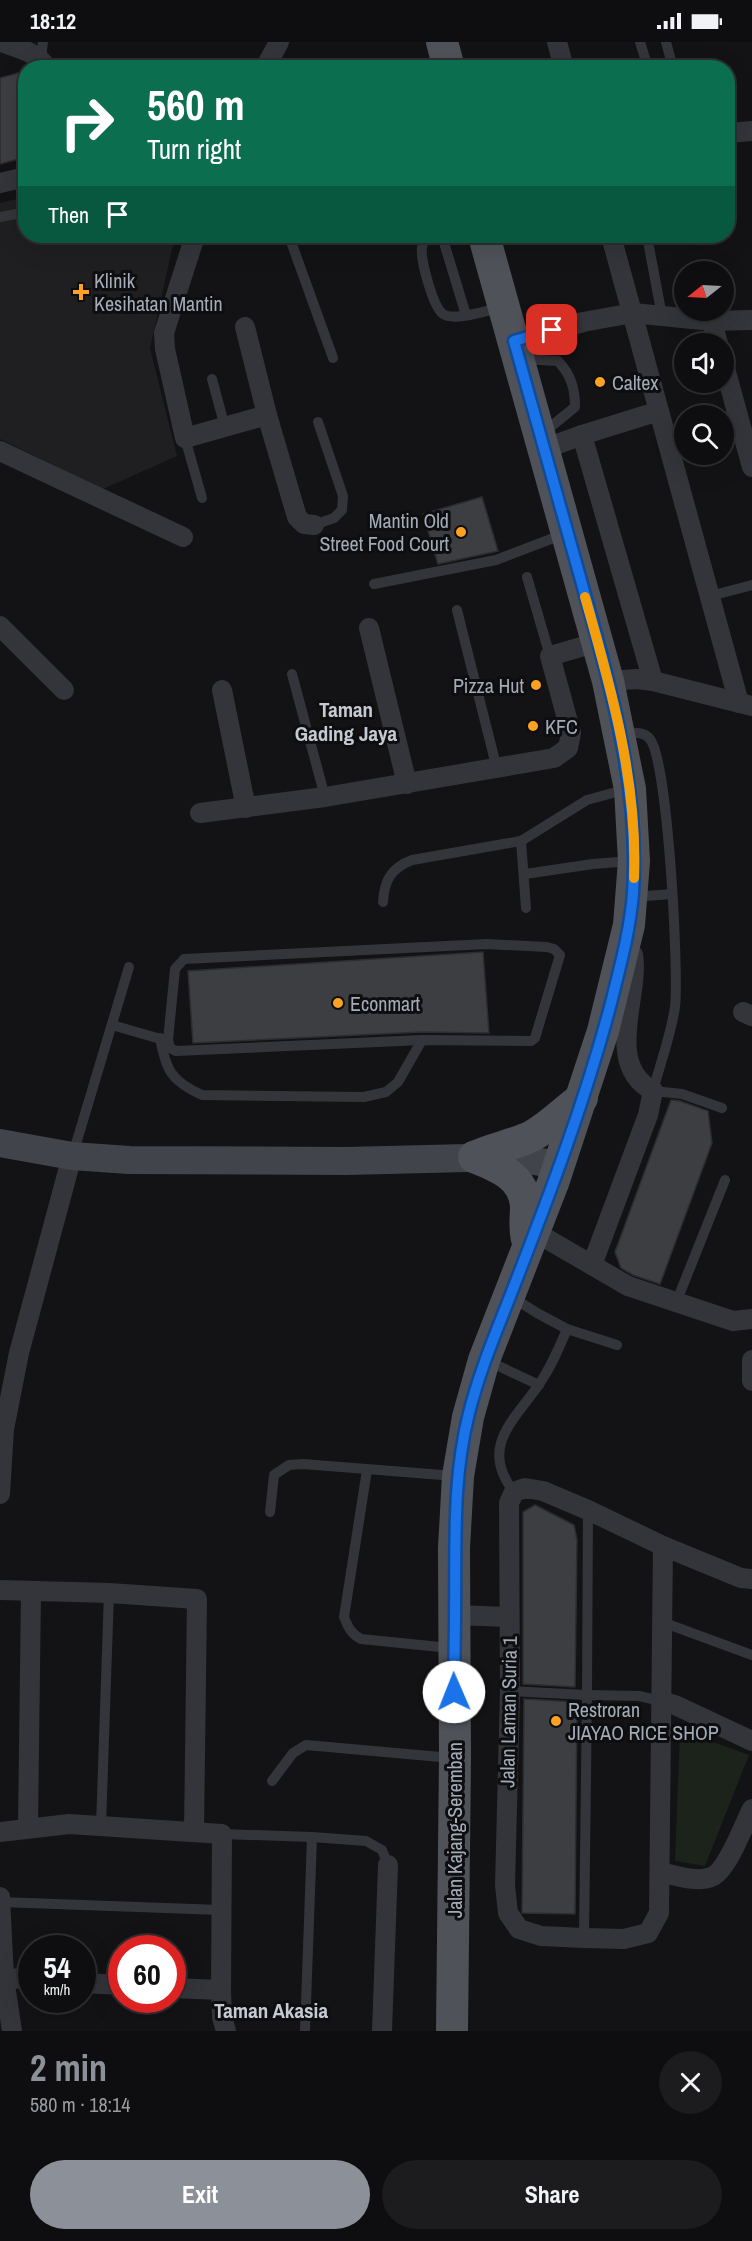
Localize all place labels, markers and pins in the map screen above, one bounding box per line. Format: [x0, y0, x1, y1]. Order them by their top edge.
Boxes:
place label: Klinik Kesihatan Mantin [94, 267, 223, 317]
marker: Klinik Kesihatan Mantin [72, 283, 90, 301]
pin [526, 304, 577, 355]
place label: Caltex [612, 369, 659, 396]
marker: Caltex [593, 375, 607, 389]
place label: Mantin Old Street Food Court [319, 507, 449, 557]
marker: Mantin Old Street Food Court [454, 525, 468, 539]
place label: Pizza Hut [453, 672, 524, 699]
marker: Pizza Hut [529, 678, 543, 692]
place label: KFC [545, 713, 578, 740]
marker: KFC [526, 719, 540, 733]
place label: Econmart [350, 990, 421, 1017]
marker: Econmart [331, 996, 345, 1010]
place label: Restroran JIAYAO RICE SHOP [568, 1696, 719, 1746]
marker: Restroran JIAYAO RICE SHOP [549, 1714, 563, 1728]

